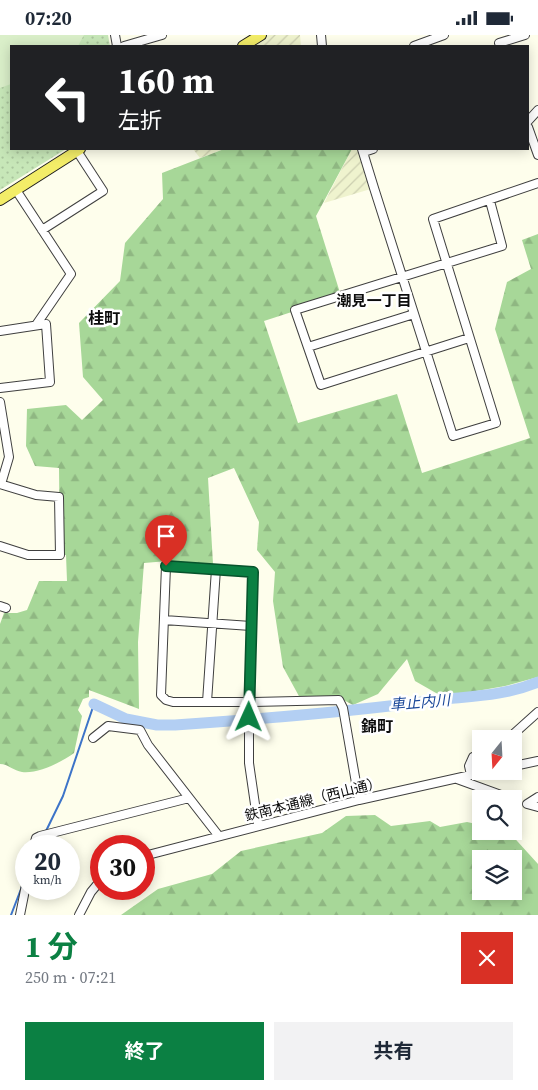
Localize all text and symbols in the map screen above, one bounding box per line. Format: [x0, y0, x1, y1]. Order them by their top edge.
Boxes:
text: 07:20 [25, 5, 72, 31]
text: 160 m [118, 57, 214, 105]
icon: left [35, 65, 100, 130]
text: 左折 [118, 105, 162, 135]
district label: 潮見一丁目 [336, 290, 412, 311]
district label: 桂町 [88, 307, 120, 329]
pin [145, 515, 187, 566]
icon: arrive [152, 522, 180, 550]
water label: 車止内川 [389, 689, 453, 715]
position arrow [222, 690, 274, 742]
district label: 錦町 [361, 715, 393, 737]
north arrow [472, 730, 522, 780]
map controls [472, 730, 522, 900]
street label: 鉄南本通線（西山通） [243, 772, 383, 826]
button: search [472, 790, 522, 840]
speed limit sign: 30 [90, 835, 155, 900]
text: 20 [34, 844, 61, 878]
button: layers [472, 850, 522, 900]
text: km/h [33, 872, 62, 888]
text: 1 分 [25, 926, 78, 967]
button: close [461, 932, 513, 984]
text: 250 m · 07:21 [25, 966, 116, 988]
button: 終了 [25, 1022, 264, 1080]
button: 共有 [274, 1022, 513, 1080]

